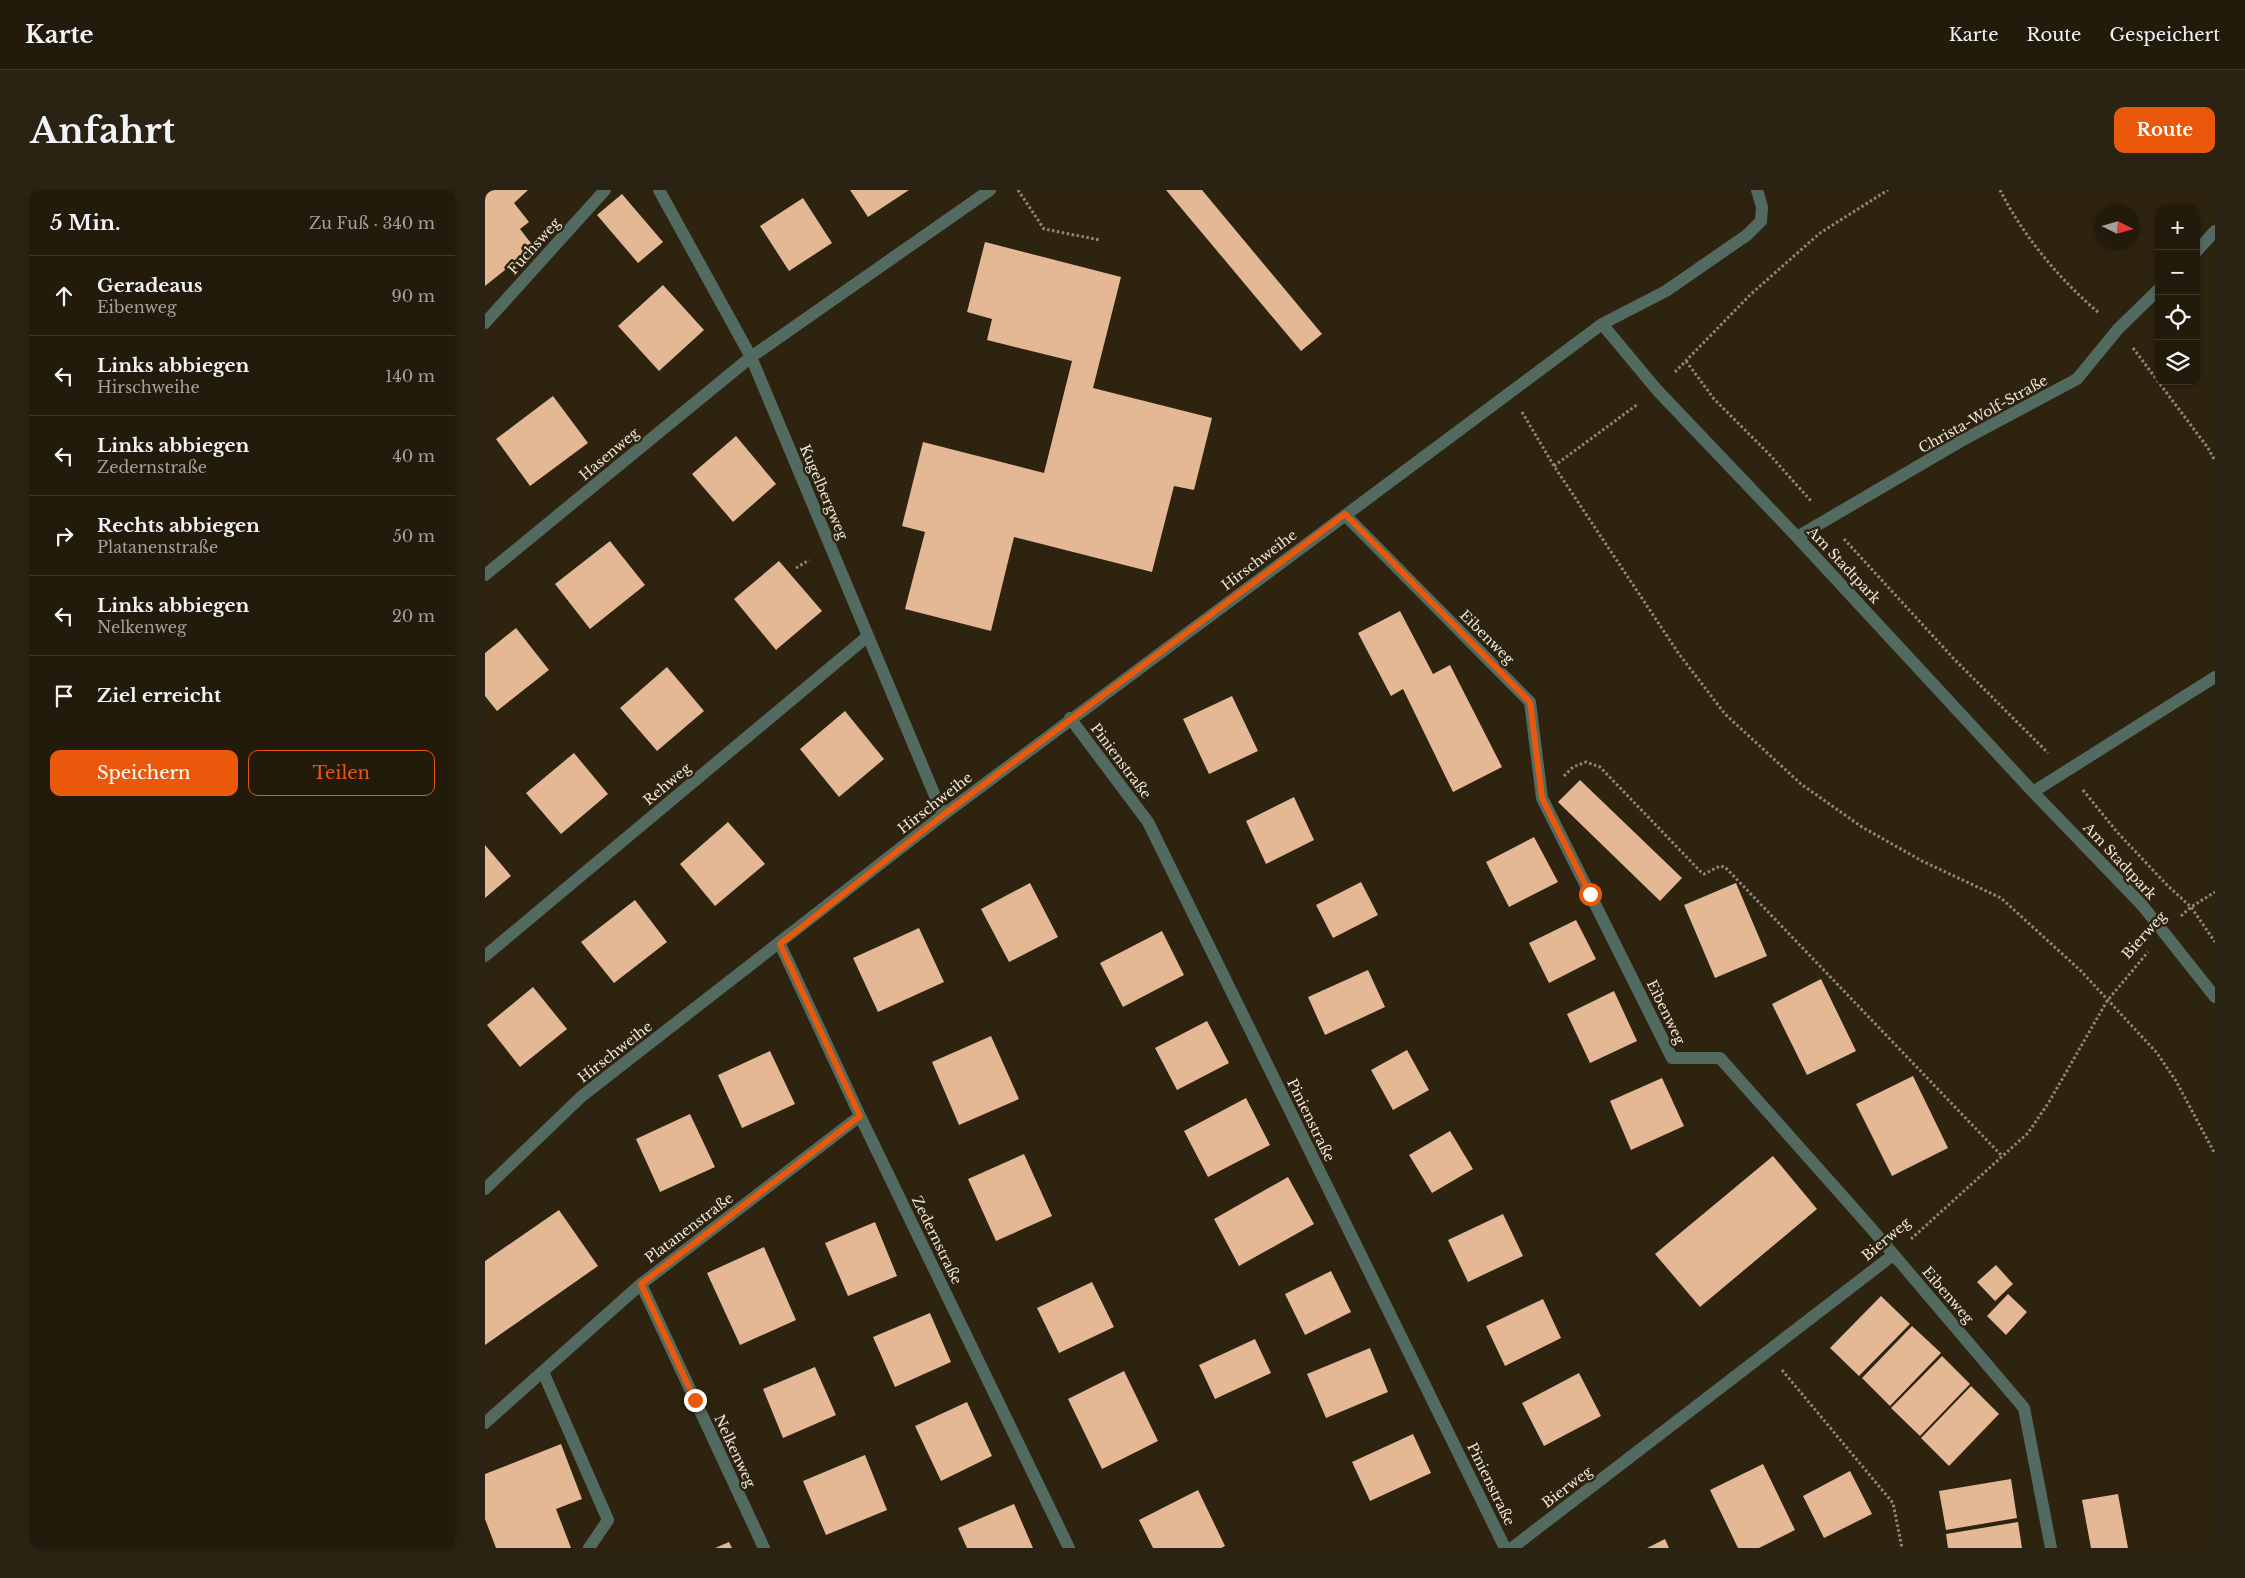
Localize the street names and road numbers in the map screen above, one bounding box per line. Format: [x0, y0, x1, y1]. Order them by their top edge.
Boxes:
street label: Fuchsweg [504, 213, 565, 278]
street label: Christa-Wolf-Straße [1915, 371, 2051, 457]
street label: Hasenweg [575, 423, 643, 484]
street label: Kugelbergweg [796, 442, 852, 543]
street label: Am Stadtpark [1803, 522, 1885, 608]
street label: Hirschweihe [1218, 526, 1300, 594]
street label: Eibenweg [1456, 606, 1518, 668]
street label: Pinienstraße [1087, 720, 1155, 802]
street label: Rehweg [640, 759, 695, 809]
street label: Hirschweihe [894, 768, 976, 838]
street label: Am Stadtpark [2079, 818, 2161, 904]
street label: Bierweg [2118, 907, 2171, 963]
street label: Eibenweg [1643, 977, 1690, 1048]
street label: Hirschweihe [574, 1017, 656, 1087]
street label: Pinienstraße [1283, 1076, 1339, 1164]
street label: Platanenstraße [641, 1189, 737, 1267]
street label: Zedernstraße [908, 1193, 966, 1287]
street label: Bierweg [1858, 1213, 1915, 1265]
street label: Eibenweg [1918, 1263, 1978, 1328]
street label: Nelkenweg [710, 1412, 760, 1491]
street label: Pinienstraße [1463, 1440, 1519, 1528]
street label: Bierweg [1538, 1462, 1596, 1512]

